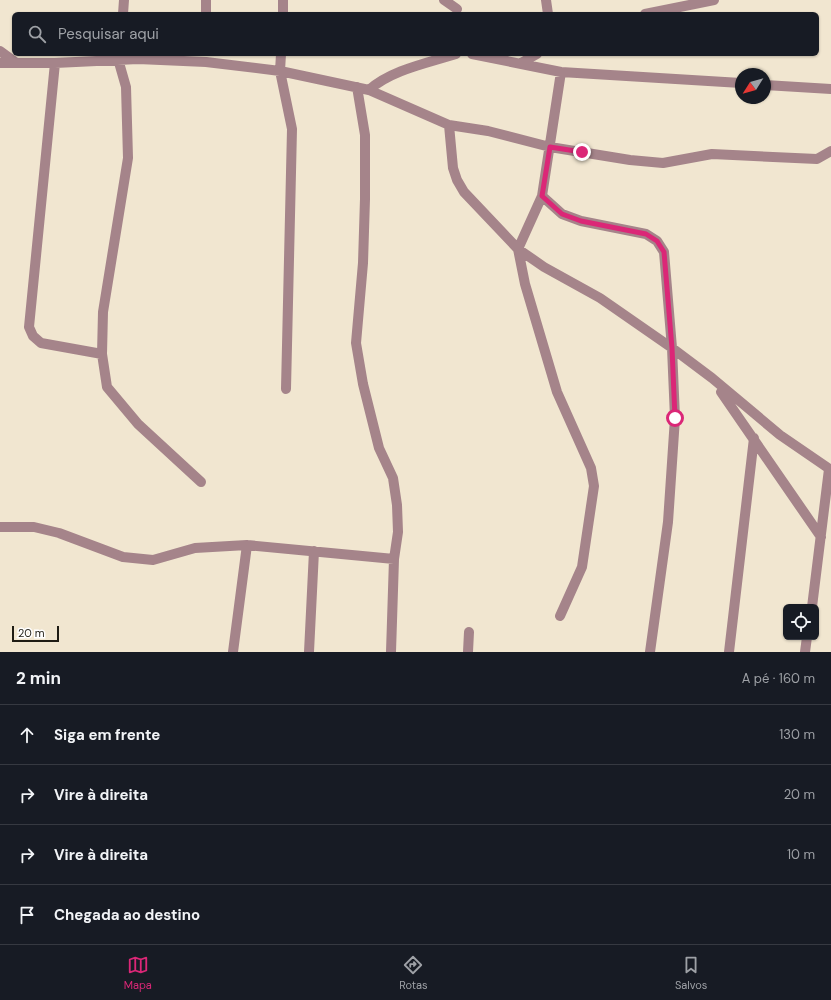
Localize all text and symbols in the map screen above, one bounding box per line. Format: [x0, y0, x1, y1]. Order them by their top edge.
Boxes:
search box [12, 12, 819, 56]
icon: search [26, 23, 48, 45]
text: Pesquisar aqui [58, 24, 159, 44]
north arrow [735, 68, 771, 104]
route end [573, 143, 591, 161]
route start [666, 409, 684, 427]
map controls [783, 604, 819, 640]
button: locate [783, 604, 819, 640]
scale bar [12, 624, 59, 643]
text: 20 m [18, 626, 44, 640]
text: 2 min [16, 667, 61, 689]
text: A pé · 160 m [742, 670, 815, 687]
icon: ahead [16, 724, 38, 746]
text: Siga em frente [54, 725, 160, 745]
text: 130 m [779, 726, 815, 743]
icon: right [16, 784, 38, 806]
text: Vire à direita [54, 785, 148, 805]
text: 20 m [784, 786, 815, 803]
icon: right [16, 844, 38, 866]
text: Vire à direita [54, 845, 148, 865]
text: 10 m [787, 846, 815, 863]
icon: arrive [16, 904, 38, 926]
text: Chegada ao destino [54, 905, 200, 925]
tab: Mapa [124, 954, 152, 992]
tab: Rotas [399, 954, 428, 992]
tab: Salvos [675, 954, 707, 992]

